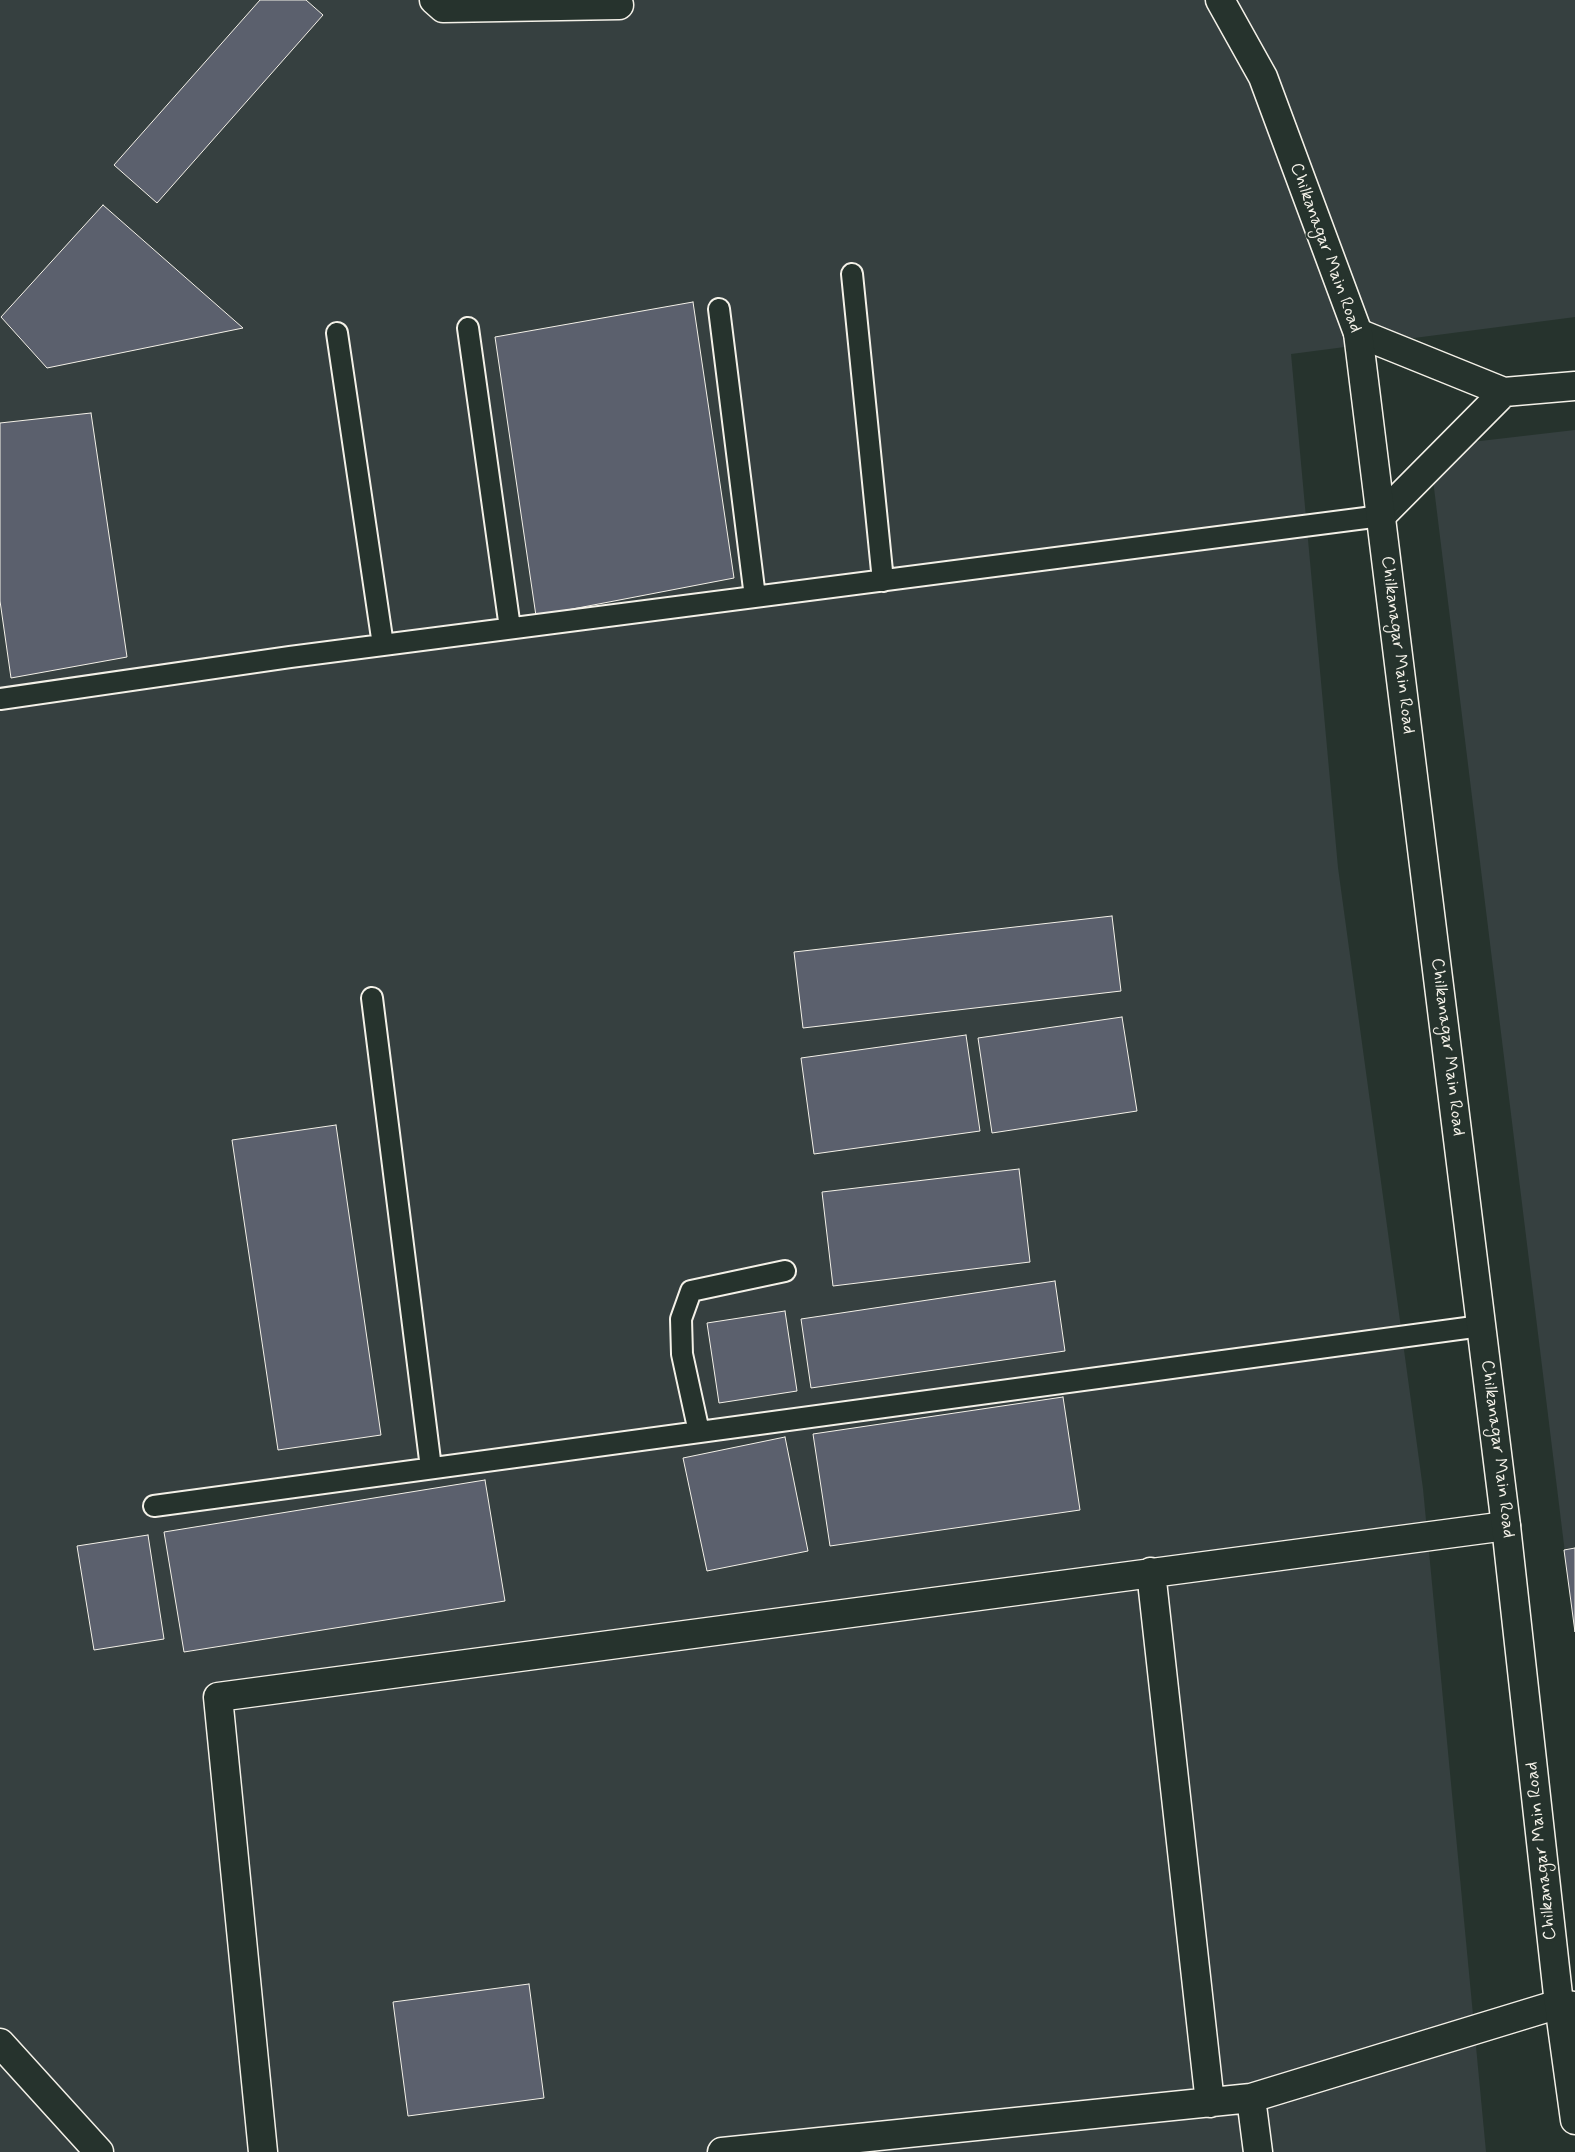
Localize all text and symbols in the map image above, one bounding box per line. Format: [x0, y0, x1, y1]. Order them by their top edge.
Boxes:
street label: Chilkanagar Main Road [1284, 160, 1366, 336]
street label: Chilkanagar Main Road [1375, 555, 1419, 735]
street label: Chilkanagar Main Road [1425, 957, 1469, 1137]
street label: Chilkanagar Main Road [1475, 1359, 1519, 1539]
street label: Chilkanagar Main Road [1522, 1761, 1562, 1941]

